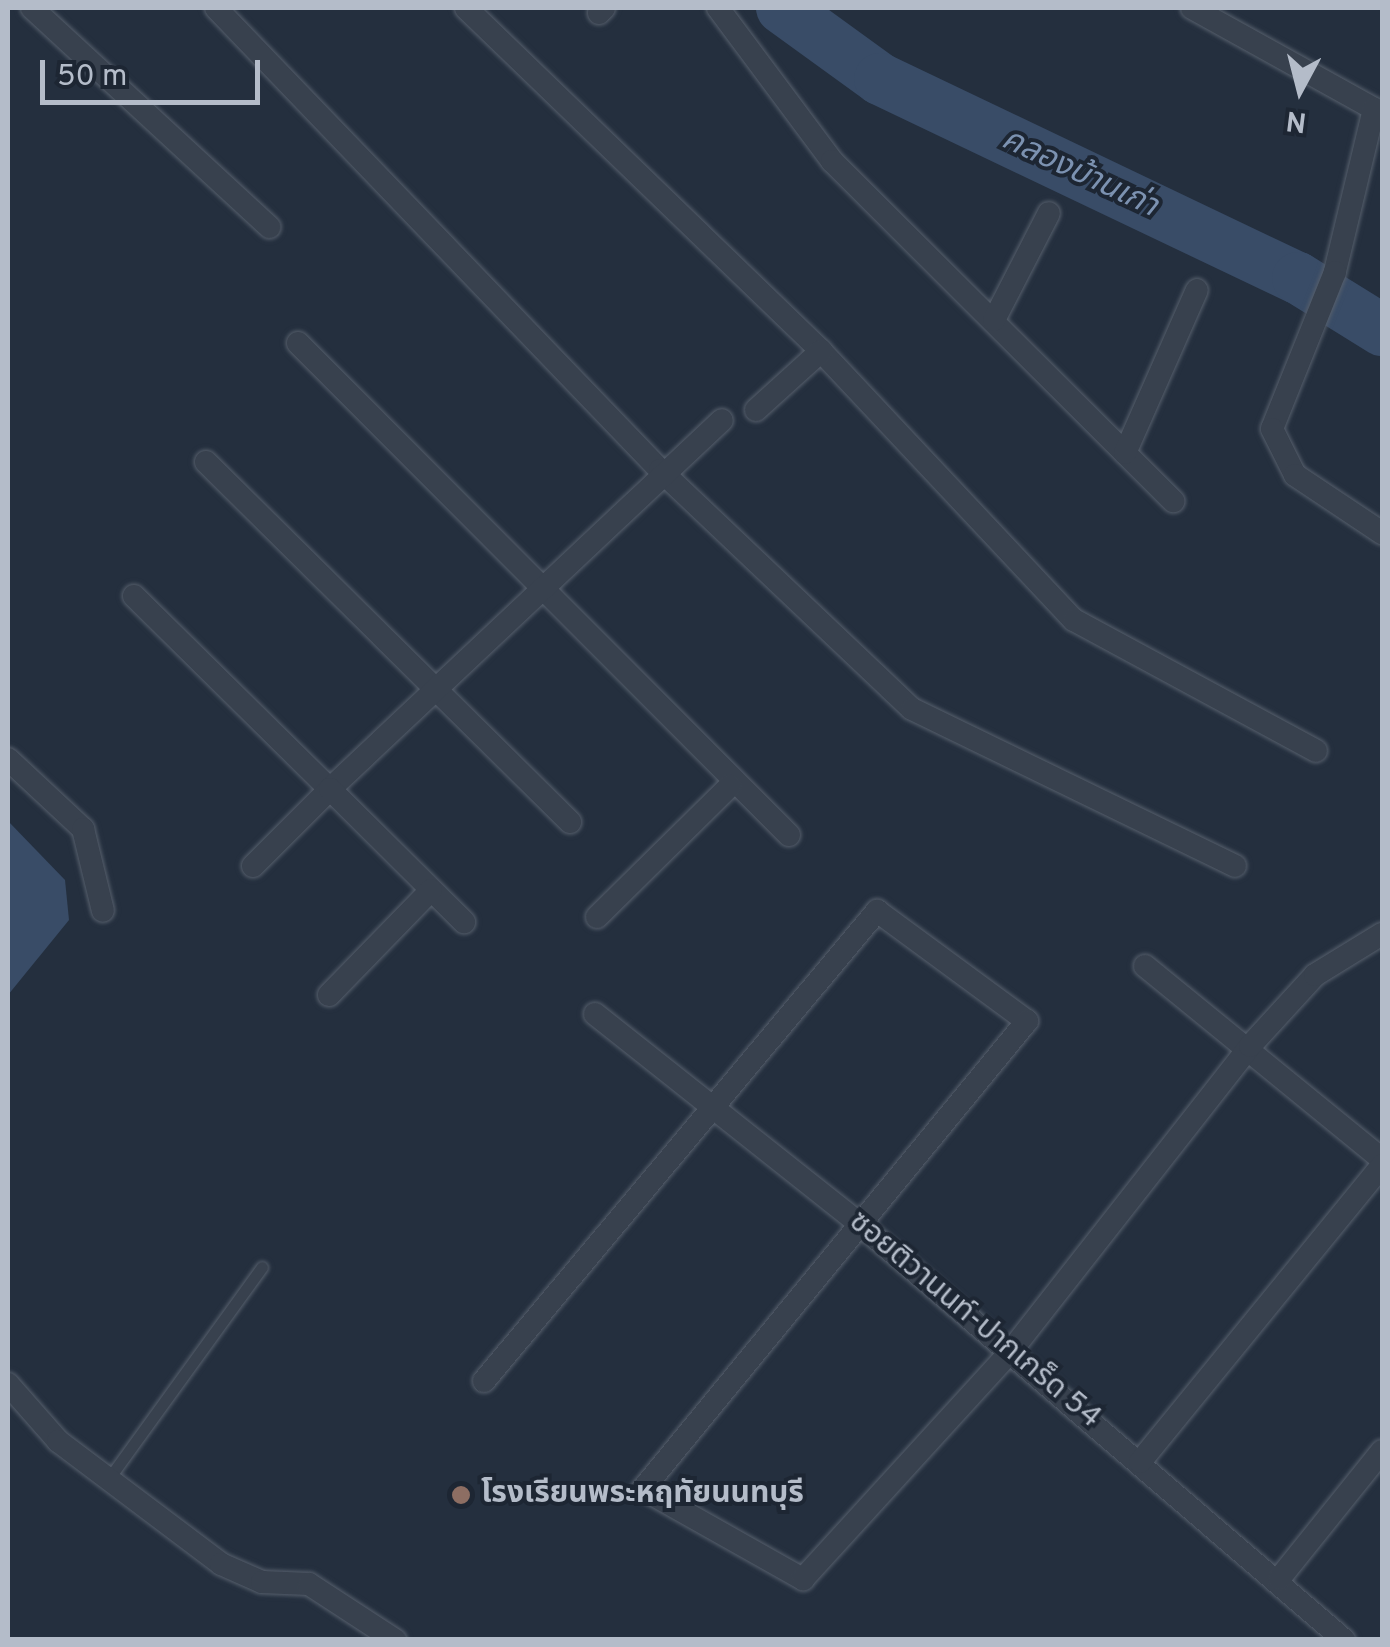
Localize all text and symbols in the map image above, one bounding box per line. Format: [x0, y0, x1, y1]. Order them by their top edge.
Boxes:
scale bar [45, 40, 265, 102]
north arrow [1250, 40, 1350, 140]
text: 50 m [57, 59, 127, 96]
text: N [1284, 101, 1309, 139]
water label: คลองบ้านเก่า [995, 121, 1163, 227]
street label: ซอยติวานนท์-ปากเกร็ด 54 [841, 1205, 1107, 1437]
place label: โรงเรียนพระหฤทัยนนทบุรี [481, 1477, 804, 1513]
marker: โรงเรียนพระหฤทัยนนทบุรี [450, 1484, 472, 1506]

